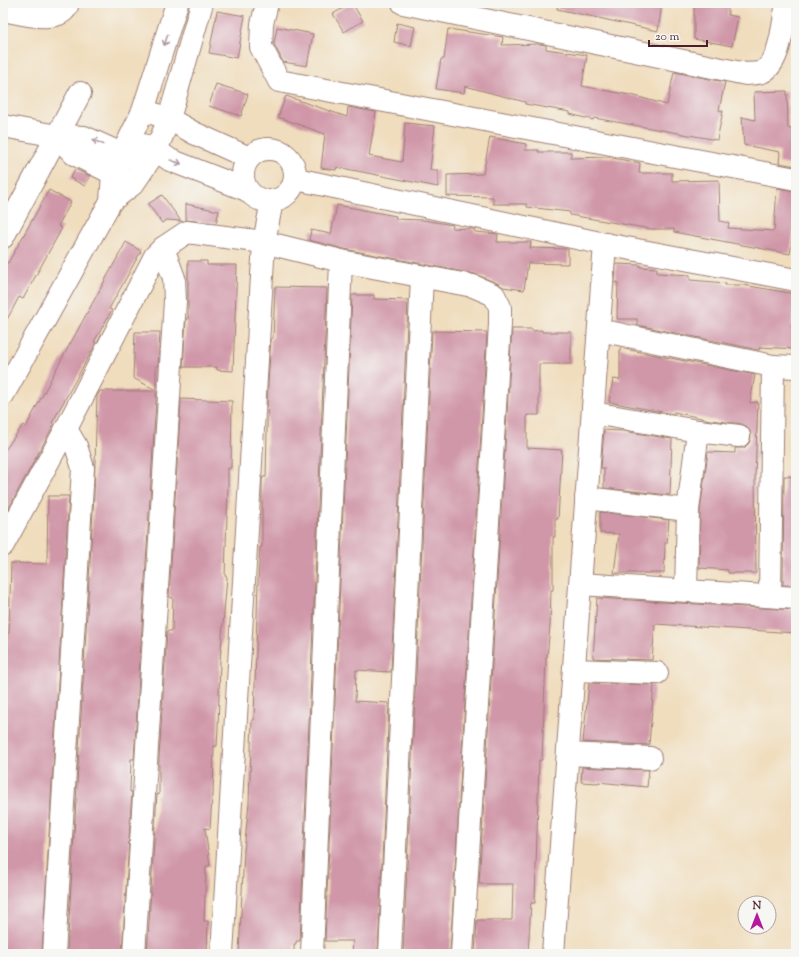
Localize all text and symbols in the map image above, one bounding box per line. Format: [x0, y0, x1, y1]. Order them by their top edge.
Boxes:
scale bar [649, 22, 707, 48]
text: 20 m [655, 28, 680, 46]
one-way arrow [162, 34, 169, 47]
one-way arrow [92, 138, 104, 146]
one-way arrow [170, 159, 182, 167]
north arrow [737, 895, 777, 935]
text: N [752, 898, 762, 914]

